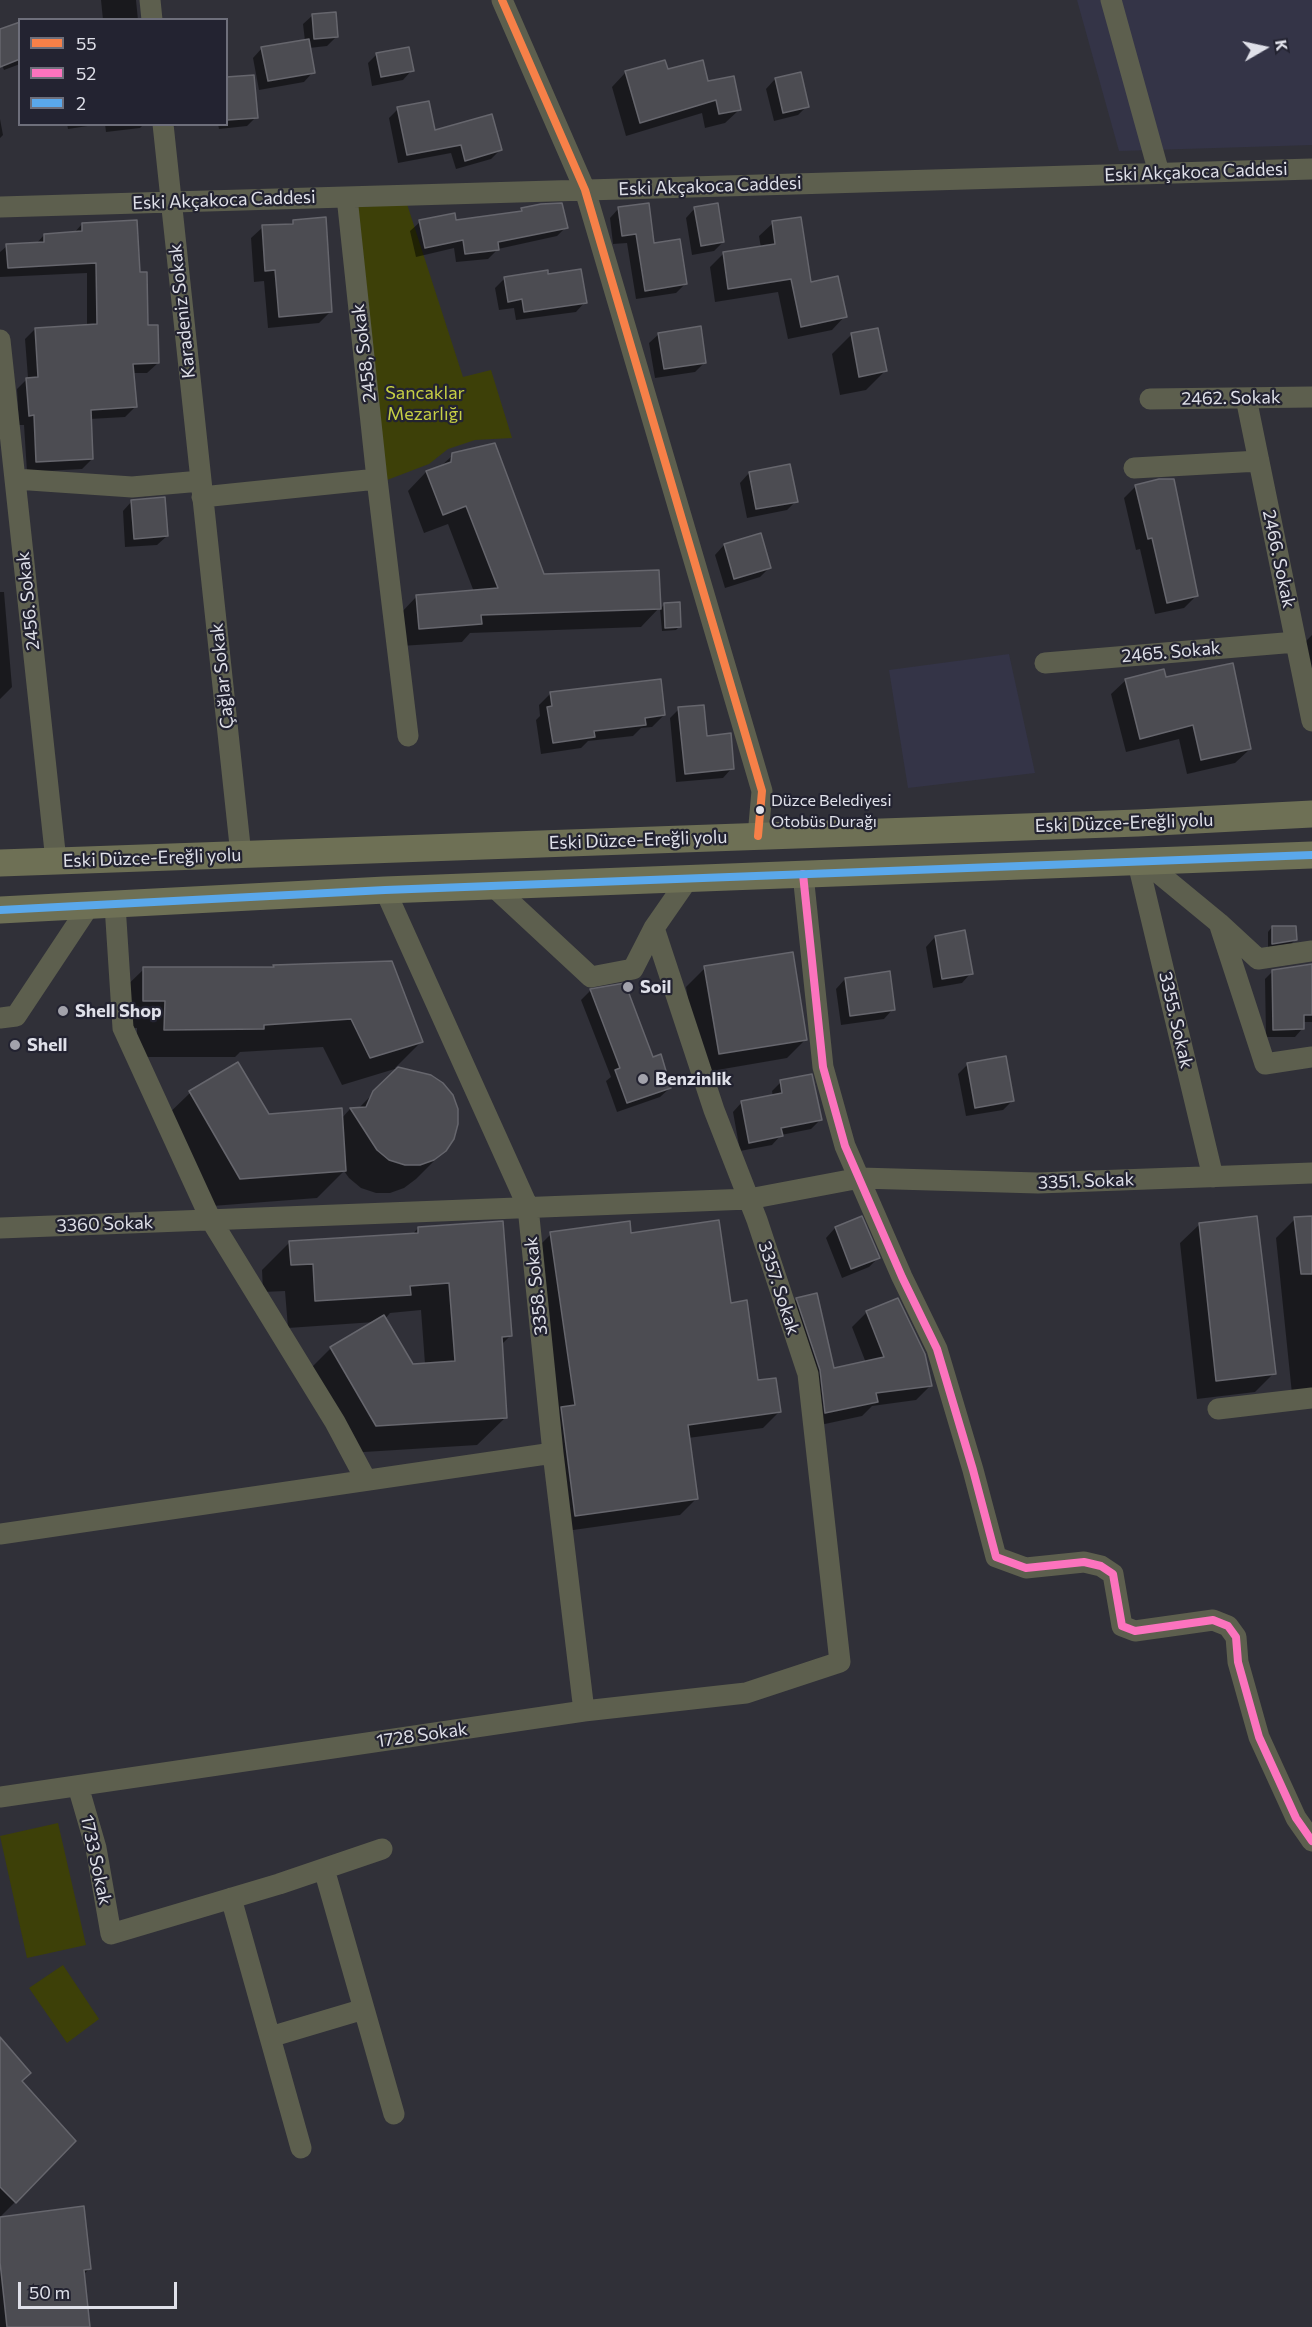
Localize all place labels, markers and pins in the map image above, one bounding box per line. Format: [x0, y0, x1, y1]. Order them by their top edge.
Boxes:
place label: Düzce Belediyesi Otobüs Durağı [771, 791, 892, 829]
marker: Düzce Belediyesi Otobüs Durağı [754, 804, 766, 816]
place label: Soil [640, 976, 671, 998]
marker: Soil [621, 980, 635, 994]
place label: Shell Shop [75, 1000, 162, 1022]
marker: Shell Shop [56, 1004, 70, 1018]
place label: Shell [27, 1034, 68, 1056]
marker: Shell [8, 1038, 22, 1052]
place label: Benzinlik [655, 1068, 732, 1090]
marker: Benzinlik [636, 1072, 650, 1086]

